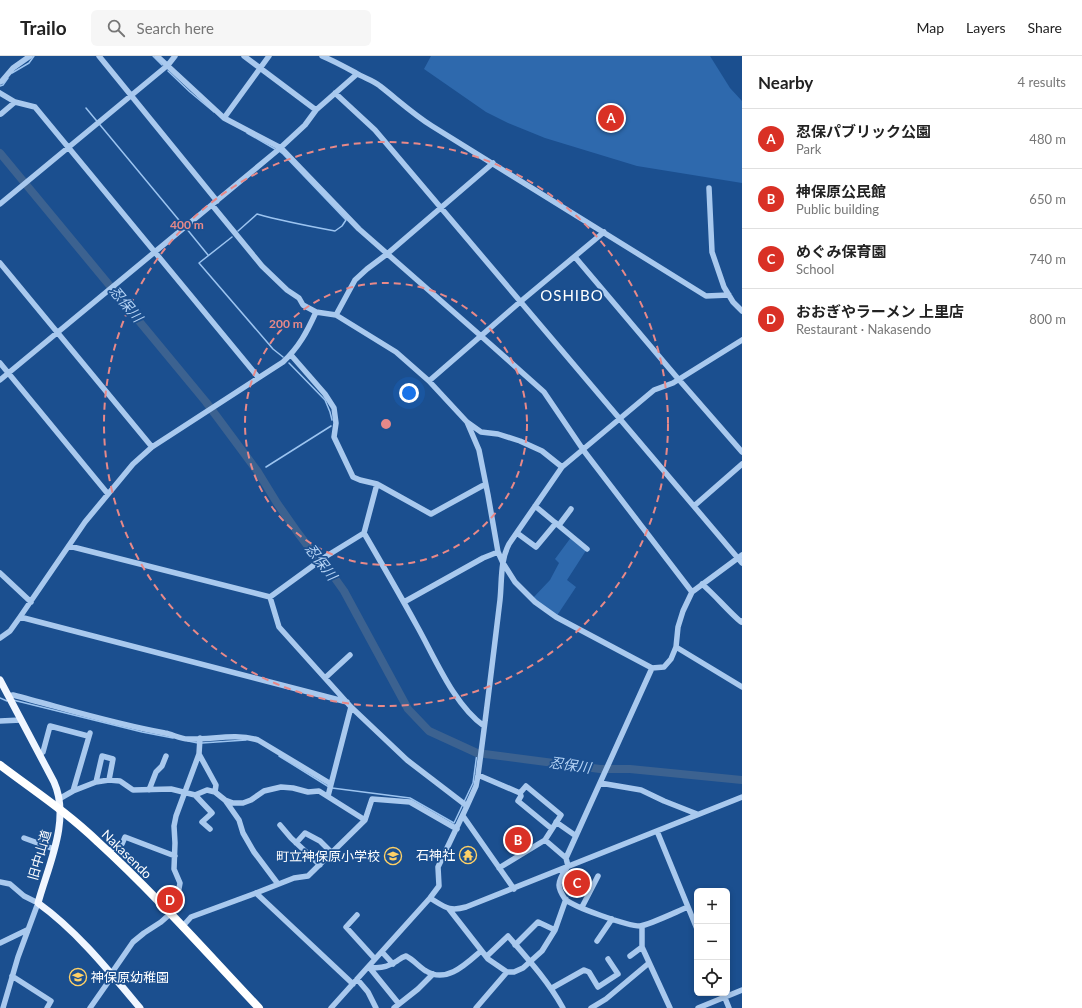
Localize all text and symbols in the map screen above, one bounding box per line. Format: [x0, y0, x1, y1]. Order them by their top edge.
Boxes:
search box [91, 10, 371, 46]
text: Trailo [20, 16, 67, 39]
icon: search [105, 17, 127, 39]
text: Search here [137, 19, 214, 37]
text: Map [916, 19, 944, 36]
text: Layers [966, 19, 1006, 36]
text: Share [1028, 19, 1062, 36]
text: Nearby [758, 72, 813, 93]
text: 4 results [1018, 74, 1066, 90]
pin: A [598, 103, 624, 133]
text: 忍保パブリック公園 [796, 122, 931, 140]
text: A [766, 131, 776, 147]
text: 480 m [1029, 131, 1066, 147]
text: Park [796, 141, 821, 157]
text: 神保原公民館 [796, 182, 886, 200]
text: B [767, 191, 775, 207]
text: 650 m [1029, 191, 1066, 207]
text: Public building [796, 201, 879, 217]
text: 400 m [170, 217, 204, 232]
text: めぐみ保育園 [796, 242, 886, 260]
text: C [767, 251, 775, 267]
text: 740 m [1029, 251, 1066, 267]
text: School [796, 261, 834, 277]
water label: 忍保川 [106, 282, 148, 327]
district label: OSHIBO [540, 286, 604, 304]
text: おおぎやラーメン 上里店 [796, 302, 964, 320]
text: D [766, 311, 776, 327]
text: 800 m [1029, 311, 1066, 327]
text: 200 m [269, 316, 303, 331]
text: Restaurant · Nakasendo [796, 321, 931, 337]
your location [399, 383, 419, 403]
centre of rings [379, 417, 393, 431]
water label: 忍保川 [302, 540, 342, 585]
water label: 忍保川 [548, 753, 594, 776]
pin: B [505, 825, 531, 855]
street label: Nakasendo [99, 826, 155, 882]
street label: 旧中山道 [24, 828, 54, 882]
temple icon: 石神社 [458, 845, 478, 865]
school or university icon: 町立神保原小学校 [383, 846, 403, 866]
place label: 石神社 [416, 847, 455, 863]
place label: 町立神保原小学校 [276, 848, 380, 864]
pin: C [564, 868, 590, 898]
pin: D [157, 885, 183, 915]
map controls [694, 888, 730, 996]
button: + [694, 888, 730, 924]
button: − [694, 924, 730, 960]
button: locate [694, 960, 730, 996]
school or university icon: 神保原幼稚園 [68, 967, 88, 987]
place label: 神保原幼稚園 [91, 969, 169, 985]

